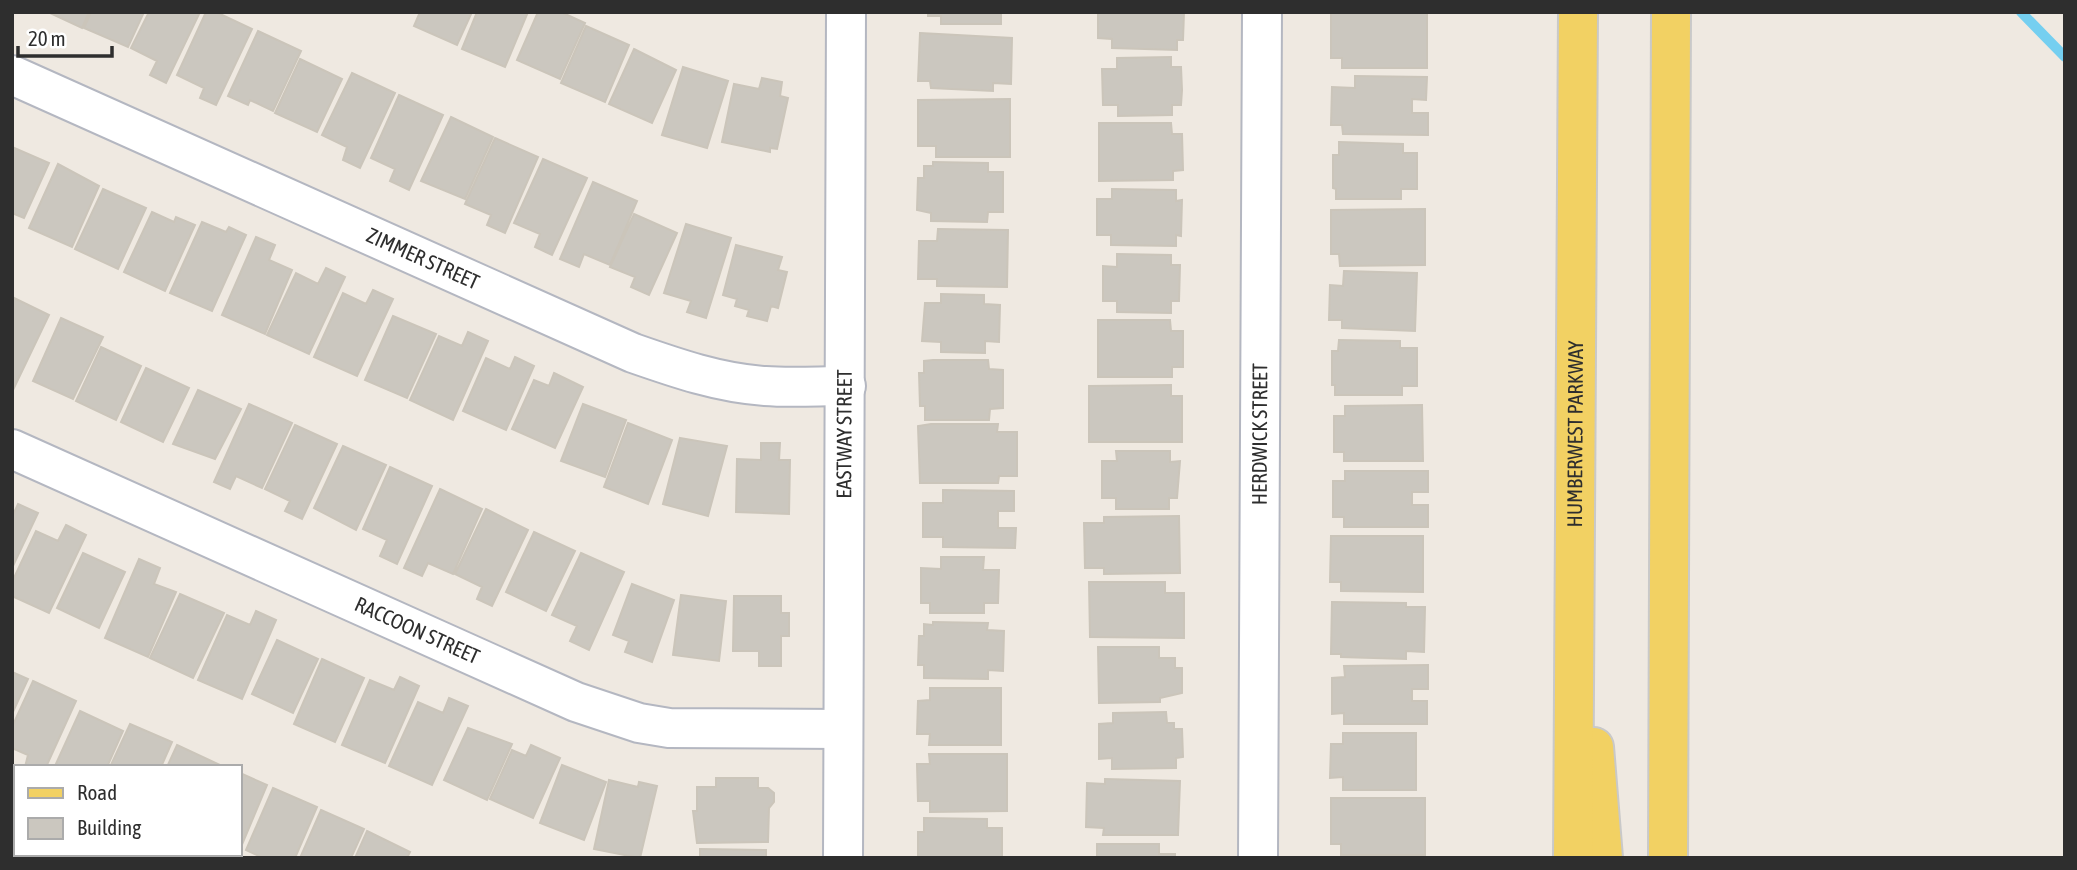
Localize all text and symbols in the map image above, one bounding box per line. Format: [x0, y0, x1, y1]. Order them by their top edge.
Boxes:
scale bar [18, 14, 112, 58]
text: 20 m [28, 26, 66, 50]
street label: ZIMMER STREET [363, 222, 483, 294]
street label: HUMBERWEST PARKWAY [1562, 340, 1587, 528]
street label: HERDWICK STREET [1247, 363, 1271, 505]
street label: EASTWAY STREET [831, 369, 856, 499]
street label: RACCOON STREET [351, 591, 484, 668]
legend [14, 765, 242, 856]
text: Road [77, 780, 117, 804]
text: Building [77, 815, 141, 839]

